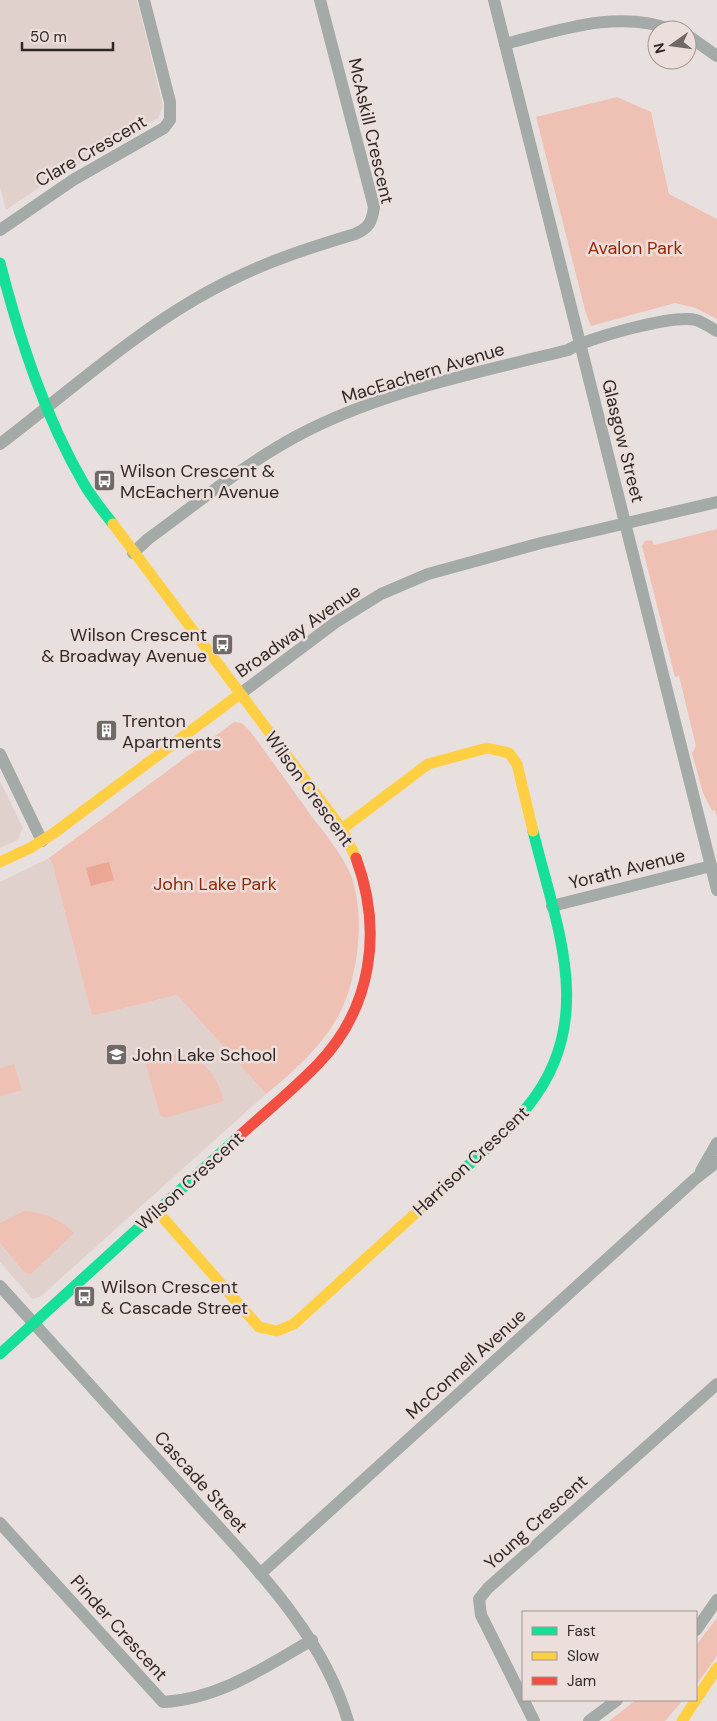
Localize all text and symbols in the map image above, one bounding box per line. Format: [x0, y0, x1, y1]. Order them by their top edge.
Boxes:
scale bar [22, 20, 114, 52]
north arrow [647, 20, 697, 70]
text: 50 m [30, 27, 67, 47]
text: N [649, 41, 669, 55]
street label: McAskill Crescent [343, 56, 399, 206]
street label: Clare Crescent [31, 109, 151, 193]
park label: Avalon Park [587, 236, 683, 260]
street label: MacEachern Avenue [339, 337, 507, 409]
street label: Glasgow Street [596, 377, 650, 505]
place label: Wilson Crescent & McEachern Avenue [120, 459, 279, 504]
bus stop icon: Wilson Crescent & McEachern Avenue [92, 469, 116, 493]
street label: Broadway Avenue [231, 579, 365, 683]
place label: Wilson Crescent & Broadway Avenue [41, 623, 207, 668]
bus stop icon: Wilson Crescent & Broadway Avenue [211, 633, 235, 657]
place label: Trenton Apartments [122, 709, 221, 754]
building icon: Trenton Apartments [94, 719, 118, 743]
street label: Wilson Crescent [259, 727, 359, 851]
street label: Yorath Avenue [566, 843, 688, 895]
park label: John Lake Park [153, 872, 277, 896]
school or university icon: John Lake School [104, 1043, 128, 1067]
place label: John Lake School [132, 1043, 276, 1067]
street label: Harrison Crescent [408, 1101, 534, 1221]
street label: Wilson Crescent [131, 1126, 249, 1236]
place label: Wilson Crescent & Cascade Street [101, 1275, 248, 1320]
bus stop icon: Wilson Crescent & Cascade Street [73, 1285, 97, 1309]
street label: McConnell Avenue [401, 1304, 531, 1424]
street label: Cascade Street [149, 1426, 253, 1538]
street label: Young Crescent [479, 1469, 593, 1575]
street label: Pinder Crescent [65, 1570, 173, 1686]
legend [522, 1611, 697, 1701]
text: Fast [567, 1621, 596, 1641]
text: Slow [567, 1646, 600, 1666]
text: Jam [567, 1671, 596, 1691]

